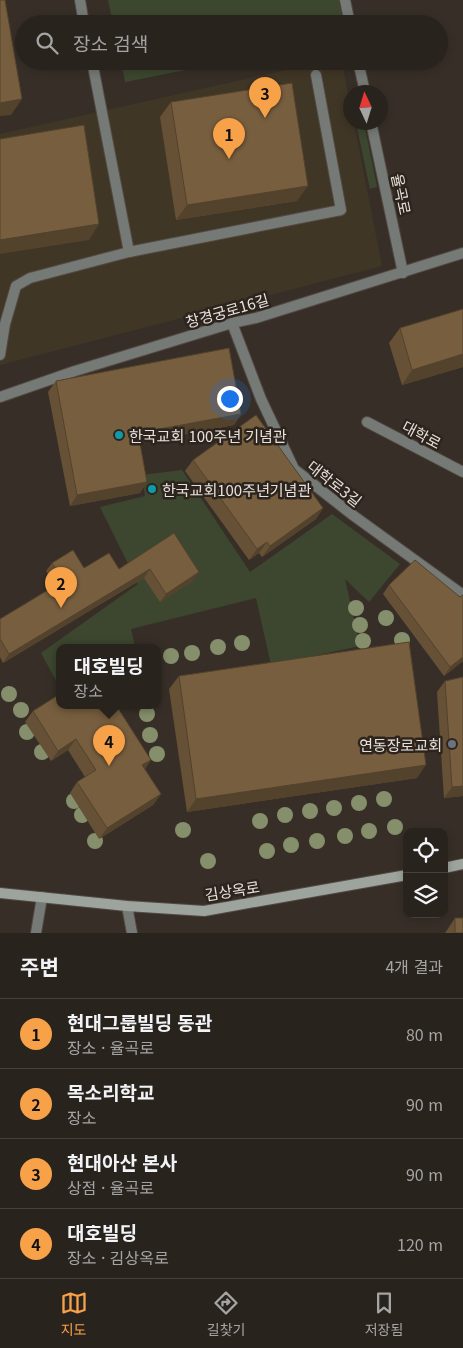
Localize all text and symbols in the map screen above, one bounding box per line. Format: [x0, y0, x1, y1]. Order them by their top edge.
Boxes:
search box [15, 15, 448, 70]
icon: search [33, 29, 61, 57]
text: 장소 검색 [73, 29, 148, 56]
pin: 3 [249, 77, 281, 118]
north arrow [343, 85, 388, 130]
pin: 1 [213, 118, 245, 159]
street label: 율곡로 [387, 172, 417, 216]
street label: 창경궁로16길 [183, 288, 271, 332]
your location [217, 386, 243, 412]
street label: 대학로 [399, 415, 445, 453]
place label: 한국교회 100주년 기념관 [129, 425, 287, 446]
marker: 한국교회 100주년 기념관 [113, 429, 125, 441]
street label: 대학로3길 [304, 455, 366, 511]
place label: 한국교회100주년기념관 [162, 479, 311, 500]
marker: 한국교회100주년기념관 [146, 483, 158, 495]
pin: 2 [45, 567, 77, 608]
popup [56, 644, 161, 709]
text: 대호빌딩 [74, 651, 143, 678]
text: 장소 [74, 678, 103, 702]
pin: 4 [93, 725, 125, 766]
place label: 연동장로교회 [359, 734, 442, 755]
marker: 연동장로교회 [446, 738, 458, 750]
map controls [403, 828, 448, 918]
button: locate [403, 828, 448, 873]
button: layers [403, 873, 448, 918]
street label: 김상옥로 [203, 875, 261, 905]
text: 주변 [20, 951, 59, 981]
text: 4개 결과 [385, 954, 443, 978]
text: 현대그룹빌딩 동관 [67, 1008, 212, 1035]
text: 1 [31, 1022, 41, 1046]
text: 80 m [406, 1022, 443, 1046]
text: 장소 · 율곡로 [67, 1035, 154, 1059]
text: 목소리학교 [67, 1078, 154, 1105]
text: 2 [31, 1092, 41, 1116]
text: 90 m [406, 1092, 443, 1116]
text: 장소 [67, 1105, 96, 1129]
text: 현대아산 본사 [67, 1148, 177, 1175]
text: 3 [31, 1162, 41, 1186]
text: 90 m [406, 1162, 443, 1186]
text: 상점 · 율곡로 [67, 1175, 154, 1199]
text: 대호빌딩 [67, 1218, 137, 1245]
text: 4 [31, 1232, 41, 1256]
text: 120 m [397, 1232, 443, 1256]
text: 장소 · 김상옥로 [67, 1245, 169, 1269]
tab: 지도 [60, 1289, 88, 1339]
tab: 길찾기 [207, 1289, 245, 1339]
tab: 저장됨 [365, 1289, 403, 1339]

